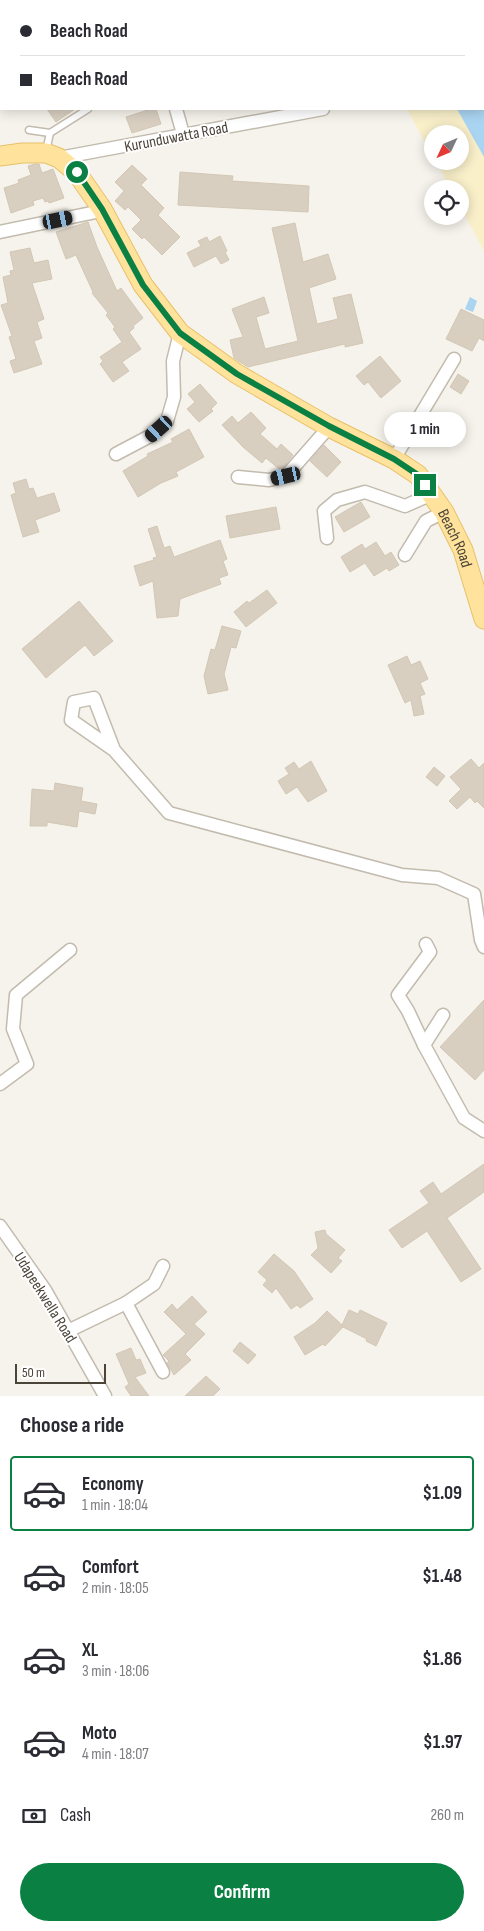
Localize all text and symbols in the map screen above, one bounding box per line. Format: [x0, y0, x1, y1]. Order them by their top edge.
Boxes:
text: Beach Road [50, 20, 128, 43]
text: Beach Road [50, 68, 128, 91]
street label: Kurunduwatta Road [123, 118, 230, 157]
north arrow [424, 125, 469, 170]
map controls [424, 125, 469, 225]
route start [66, 161, 88, 183]
button: locate [424, 180, 469, 225]
car [41, 210, 74, 230]
callout: 1 min [384, 412, 466, 448]
car [142, 413, 175, 445]
text: 1 min [410, 420, 440, 439]
car [269, 465, 302, 487]
route end [414, 474, 436, 496]
street label: Beach Road [433, 506, 476, 570]
street label: Udapeekwella Road [9, 1249, 80, 1347]
scale bar [15, 1361, 106, 1384]
text: 50 m [22, 1364, 45, 1381]
text: Choose a ride [20, 1412, 124, 1439]
icon: car [22, 1471, 67, 1516]
text: Economy [82, 1473, 144, 1496]
text: $1.09 [422, 1482, 462, 1505]
text: 1 min · 18:04 [82, 1496, 148, 1515]
icon: car [22, 1554, 67, 1599]
text: Comfort [82, 1556, 139, 1579]
text: $1.48 [422, 1565, 462, 1588]
text: 2 min · 18:05 [82, 1579, 149, 1598]
icon: car [22, 1637, 67, 1682]
text: XL [82, 1639, 98, 1662]
text: $1.86 [422, 1648, 462, 1671]
text: 3 min · 18:06 [82, 1662, 149, 1681]
icon: car [22, 1720, 67, 1765]
text: Moto [82, 1722, 117, 1745]
text: $1.97 [423, 1731, 462, 1754]
text: 4 min · 18:07 [82, 1745, 149, 1764]
icon: cash [20, 1802, 48, 1830]
text: Cash [60, 1804, 91, 1827]
text: 260 m [430, 1806, 464, 1825]
button: Confirm [20, 1863, 464, 1921]

